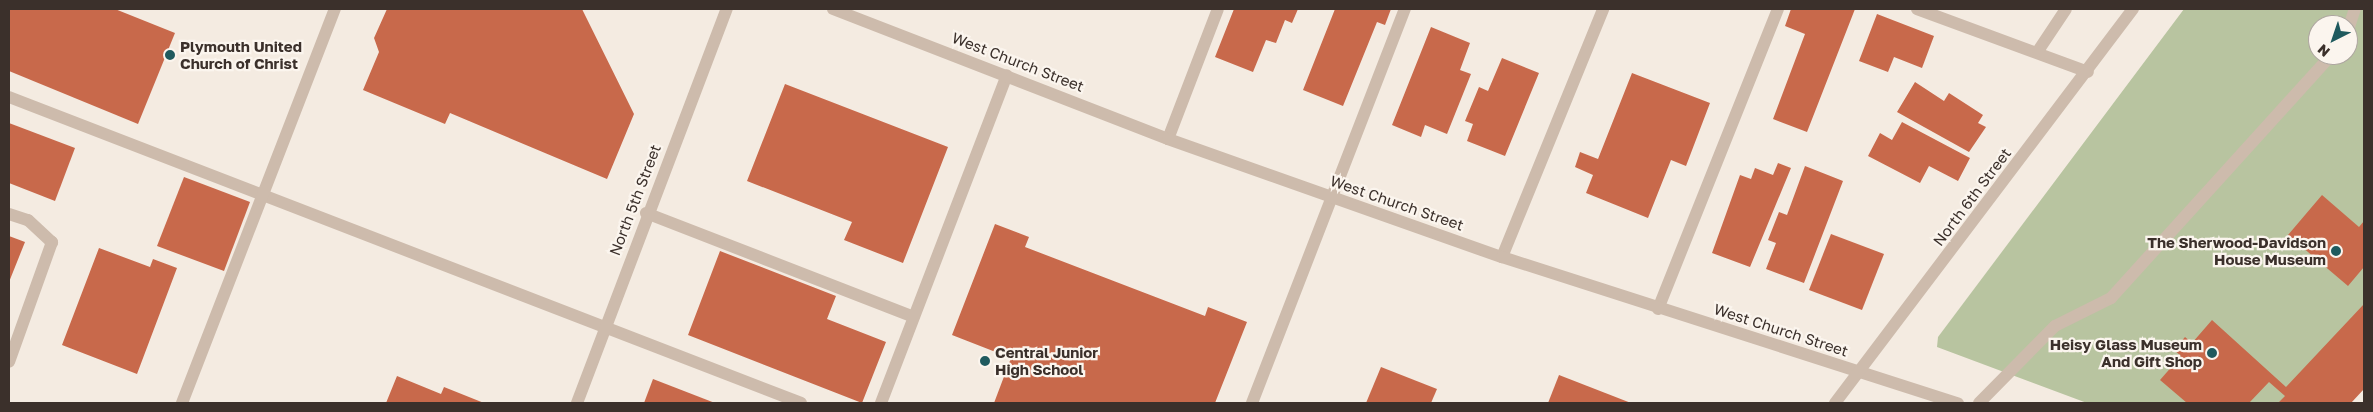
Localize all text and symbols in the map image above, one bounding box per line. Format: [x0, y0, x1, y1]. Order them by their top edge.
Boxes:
north arrow [2308, 15, 2358, 65]
street label: West Church Street [949, 29, 1087, 95]
place label: Plymouth United Church of Christ [180, 37, 302, 72]
text: N [2314, 41, 2333, 61]
marker: Plymouth United Church of Christ [164, 49, 176, 61]
street label: North 5th Street [606, 142, 664, 258]
street label: North 6th Street [1929, 144, 2015, 250]
street label: West Church Street [1328, 172, 1466, 234]
place label: The Sherwood-Davidson House Museum [2147, 233, 2326, 268]
marker: The Sherwood-Davidson House Museum [2330, 245, 2342, 257]
street label: West Church Street [1712, 300, 1850, 360]
place label: Heisy Glass Museum And Gift Shop [2050, 335, 2202, 370]
place label: Central Junior High School [995, 343, 1098, 378]
marker: Heisy Glass Museum And Gift Shop [2206, 347, 2218, 359]
marker: Central Junior High School [979, 355, 991, 367]

